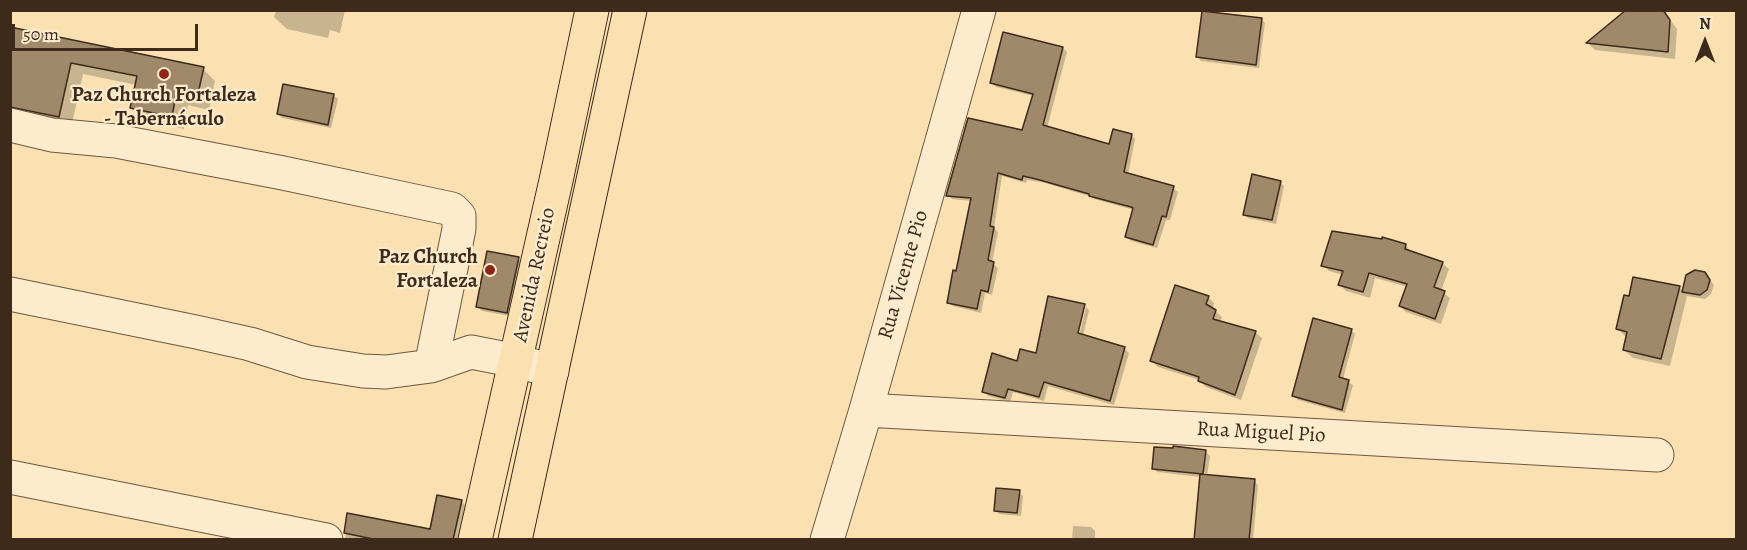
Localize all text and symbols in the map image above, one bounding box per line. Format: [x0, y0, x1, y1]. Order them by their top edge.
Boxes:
scale bar [15, 12, 201, 50]
north arrow [1675, 12, 1735, 72]
text: N [1699, 13, 1711, 35]
text: 50 m [23, 22, 59, 46]
marker: Paz Church Fortaleza - Tabernáculo [157, 67, 171, 81]
place label: Paz Church Fortaleza - Tabernáculo [71, 83, 257, 133]
street label: Avenida Recreio [508, 205, 562, 345]
street label: Rua Vicente Pio [874, 208, 934, 342]
place label: Paz Church Fortaleza [378, 245, 478, 295]
marker: Paz Church Fortaleza [483, 263, 497, 277]
street label: Rua Miguel Pio [1196, 417, 1326, 449]

